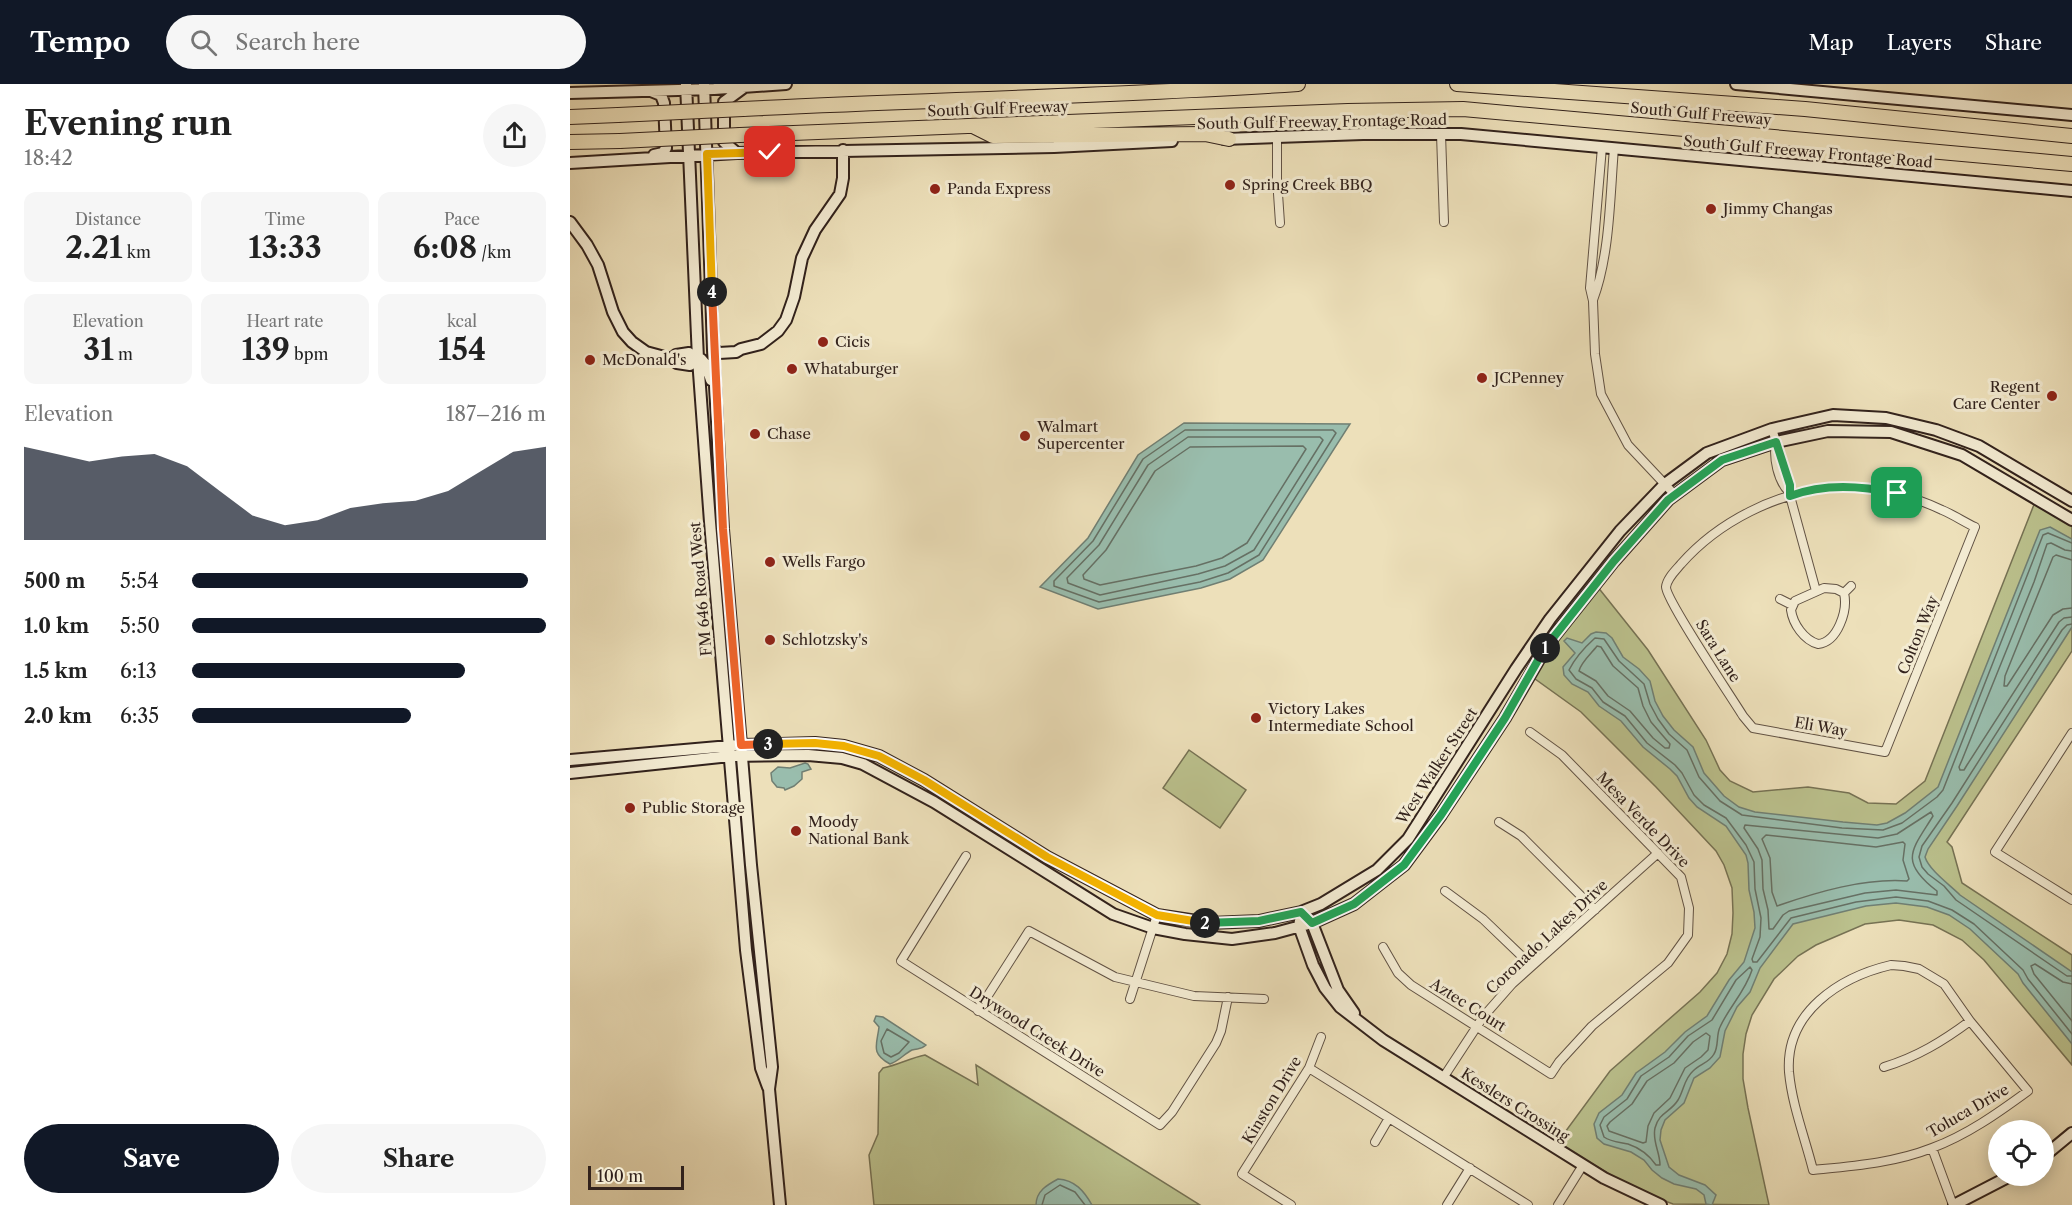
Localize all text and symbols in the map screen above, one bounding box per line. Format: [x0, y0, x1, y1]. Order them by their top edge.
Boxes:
search box [166, 15, 586, 69]
text: Tempo [30, 25, 130, 59]
icon: search [187, 26, 220, 59]
text: Search here [235, 29, 360, 56]
text: Map [1809, 30, 1854, 55]
text: Layers [1887, 30, 1952, 55]
text: Share [1985, 30, 2042, 55]
street label: South Gulf Freeway [927, 97, 1070, 120]
street label: South Gulf Freeway [1630, 98, 1773, 129]
text: Evening run [24, 103, 232, 144]
button: share [483, 104, 546, 167]
street label: South Gulf Freeway Frontage Road [1197, 110, 1447, 133]
pin [744, 126, 795, 177]
street label: South Gulf Freeway Frontage Road [1683, 131, 1933, 172]
icon: check [753, 135, 786, 168]
text: 18:42 [24, 146, 73, 170]
place label: Spring Creek BBQ [1242, 175, 1373, 194]
marker: Spring Creek BBQ [1223, 178, 1237, 192]
place label: Panda Express [947, 179, 1051, 198]
marker: Panda Express [928, 182, 942, 196]
place label: Jimmy Changas [1721, 199, 1833, 218]
marker: Jimmy Changas [1704, 202, 1718, 216]
text: Distance [75, 209, 141, 229]
text: Time [265, 209, 305, 229]
text: Pace [444, 209, 480, 229]
text: 2.21 [65, 229, 122, 266]
text: 13:33 [248, 229, 322, 266]
text: 6:08 [413, 229, 477, 266]
text: km [122, 242, 151, 262]
text: /km [477, 242, 511, 262]
pin: 4 [697, 277, 727, 307]
text: 4 [707, 282, 717, 302]
text: Elevation [72, 311, 144, 331]
text: Heart rate [246, 311, 324, 331]
text: kcal [447, 311, 477, 331]
text: 31 [83, 331, 114, 368]
text: 139 [241, 331, 290, 368]
text: 154 [438, 331, 486, 368]
place label: Cicis [835, 332, 870, 351]
marker: Cicis [816, 335, 830, 349]
text: m [114, 344, 133, 364]
text: bpm [290, 344, 329, 364]
place label: McDonald's [602, 350, 687, 369]
marker: McDonald's [583, 353, 597, 367]
place label: Whataburger [803, 359, 899, 378]
marker: Whataburger [785, 362, 799, 376]
place label: JCPenney [1492, 368, 1565, 387]
marker: JCPenney [1475, 371, 1489, 385]
place label: Regent Care Center [1953, 377, 2041, 413]
marker: Regent Care Center [2045, 389, 2059, 403]
text: Elevation [24, 402, 113, 426]
text: 187–216 m [446, 402, 546, 426]
place label: Walmart Supercenter [1036, 417, 1125, 453]
place label: Chase [767, 424, 811, 443]
marker: Chase [748, 427, 762, 441]
marker: Walmart Supercenter [1018, 429, 1032, 443]
pin [1871, 467, 1922, 518]
icon: arrive [1880, 476, 1913, 509]
street label: FM 646 Road West [685, 520, 716, 657]
place label: Wells Fargo [781, 552, 865, 571]
marker: Wells Fargo [763, 555, 777, 569]
text: 500 m [24, 569, 85, 593]
text: 5:54 [120, 569, 159, 593]
street label: Colton Way [1893, 592, 1942, 677]
text: 1.0 km [24, 614, 89, 638]
text: 5:50 [120, 614, 160, 638]
street label: Sara Lane [1692, 616, 1745, 686]
place label: Schlotzsky's [782, 630, 868, 649]
marker: Schlotzsky's [763, 633, 777, 647]
pin: 1 [1530, 633, 1560, 663]
text: 1 [1541, 638, 1549, 658]
text: 1.5 km [24, 659, 88, 683]
text: 6:13 [120, 659, 157, 683]
place label: Victory Lakes Intermediate School [1267, 699, 1414, 735]
street label: West Walker Street [1391, 703, 1482, 828]
text: 2.0 km [24, 704, 92, 728]
text: 6:35 [120, 704, 159, 728]
marker: Victory Lakes Intermediate School [1249, 711, 1263, 725]
street label: Eli Way [1793, 712, 1850, 741]
pin: 3 [753, 729, 783, 759]
text: 3 [763, 734, 773, 754]
street label: Mesa Verde Drive [1593, 768, 1694, 871]
place label: Public Storage [642, 798, 745, 817]
marker: Public Storage [623, 801, 637, 815]
place label: Moody National Bank [808, 812, 911, 848]
marker: Moody National Bank [789, 824, 803, 838]
street label: Coronado Lakes Drive [1482, 875, 1611, 998]
pin: 2 [1190, 908, 1220, 938]
text: 2 [1200, 913, 1210, 933]
street label: Aztec Court [1426, 973, 1510, 1036]
street label: Drywood Creek Drive [966, 982, 1109, 1081]
street label: Kinston Drive [1238, 1052, 1305, 1147]
street label: Kesslers Crossing [1458, 1064, 1573, 1146]
street label: Toluca Drive [1923, 1080, 2012, 1142]
map controls [1988, 1120, 2054, 1186]
button: locate [1988, 1120, 2054, 1186]
button: Save [24, 1124, 279, 1193]
button: Share [291, 1124, 546, 1193]
scale bar [588, 1163, 684, 1190]
text: 100 m [597, 1166, 643, 1186]

